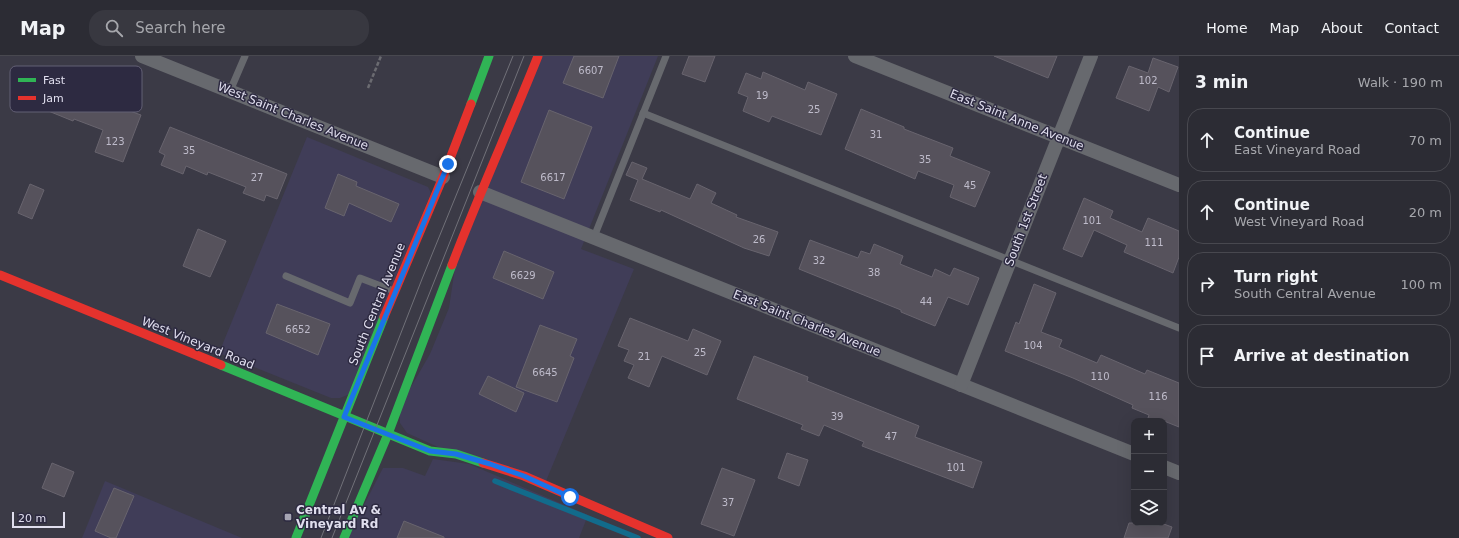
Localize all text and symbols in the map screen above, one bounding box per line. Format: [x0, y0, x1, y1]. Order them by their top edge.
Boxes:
search box [89, 10, 369, 46]
text: Map [20, 17, 65, 39]
icon: search [103, 17, 125, 39]
text: Search here [135, 19, 225, 37]
text: Home [1206, 20, 1248, 36]
text: Map [1270, 20, 1299, 36]
text: About [1321, 20, 1363, 36]
text: Contact [1385, 20, 1439, 36]
house number: 6607 [578, 65, 604, 76]
legend [10, 66, 142, 112]
text: 3 min [1195, 72, 1248, 92]
text: Fast [43, 74, 66, 87]
house number: 102 [1138, 75, 1158, 86]
text: Walk · 190 m [1358, 75, 1443, 90]
street label: West Saint Charles Avenue [216, 79, 370, 153]
street label: East Saint Anne Avenue [948, 87, 1086, 153]
house number: 19 [756, 90, 768, 101]
text: Jam [42, 92, 64, 105]
house number: 25 [808, 104, 820, 115]
text: Continue [1234, 124, 1310, 142]
house number: 31 [870, 129, 882, 140]
icon: ahead [1196, 129, 1218, 151]
text: 70 m [1409, 133, 1442, 148]
house number: 123 [105, 136, 125, 147]
text: East Vineyard Road [1234, 142, 1360, 157]
house number: 35 [183, 145, 195, 156]
house number: 35 [919, 154, 931, 165]
route end [439, 155, 457, 173]
house number: 27 [251, 172, 263, 183]
house number: 6617 [540, 172, 566, 183]
street label: South 1st Street [1002, 172, 1050, 268]
house number: 45 [964, 180, 976, 191]
text: Continue [1234, 196, 1310, 214]
icon: ahead [1196, 201, 1218, 223]
text: 20 m [1409, 205, 1442, 220]
text: West Vineyard Road [1234, 214, 1364, 229]
house number: 101 [1082, 215, 1102, 226]
house number: 26 [753, 234, 765, 245]
house number: 111 [1144, 237, 1164, 248]
street label: South Central Avenue [346, 241, 408, 367]
house number: 32 [813, 255, 825, 266]
house number: 38 [868, 267, 880, 278]
text: Turn right [1234, 268, 1318, 286]
house number: 6629 [510, 270, 536, 281]
icon: right [1196, 273, 1218, 295]
text: 100 m [1400, 277, 1442, 292]
text: South Central Avenue [1234, 286, 1376, 301]
street label: East Saint Charles Avenue [731, 287, 883, 359]
house number: 44 [920, 296, 932, 307]
street label: West Vineyard Road [140, 314, 256, 372]
house number: 6652 [285, 324, 311, 335]
house number: 104 [1023, 340, 1043, 351]
icon: arrive [1196, 345, 1218, 367]
house number: 25 [694, 347, 706, 358]
text: Arrive at destination [1234, 347, 1409, 365]
house number: 21 [638, 351, 650, 362]
house number: 6645 [532, 367, 558, 378]
house number: 110 [1090, 371, 1110, 382]
house number: 116 [1148, 391, 1168, 402]
house number: 39 [831, 411, 843, 422]
map controls [1131, 418, 1167, 526]
button: + [1131, 418, 1167, 454]
house number: 47 [885, 431, 897, 442]
button: − [1131, 454, 1167, 490]
house number: 101 [946, 462, 966, 473]
route start [561, 488, 579, 506]
button: layers [1131, 490, 1167, 526]
house number: 37 [722, 497, 734, 508]
place label: Central Av & Vineyard Rd [296, 503, 381, 531]
scale bar [12, 510, 65, 529]
text: 20 m [18, 512, 46, 525]
marker: Central Av & Vineyard Rd [283, 512, 293, 522]

